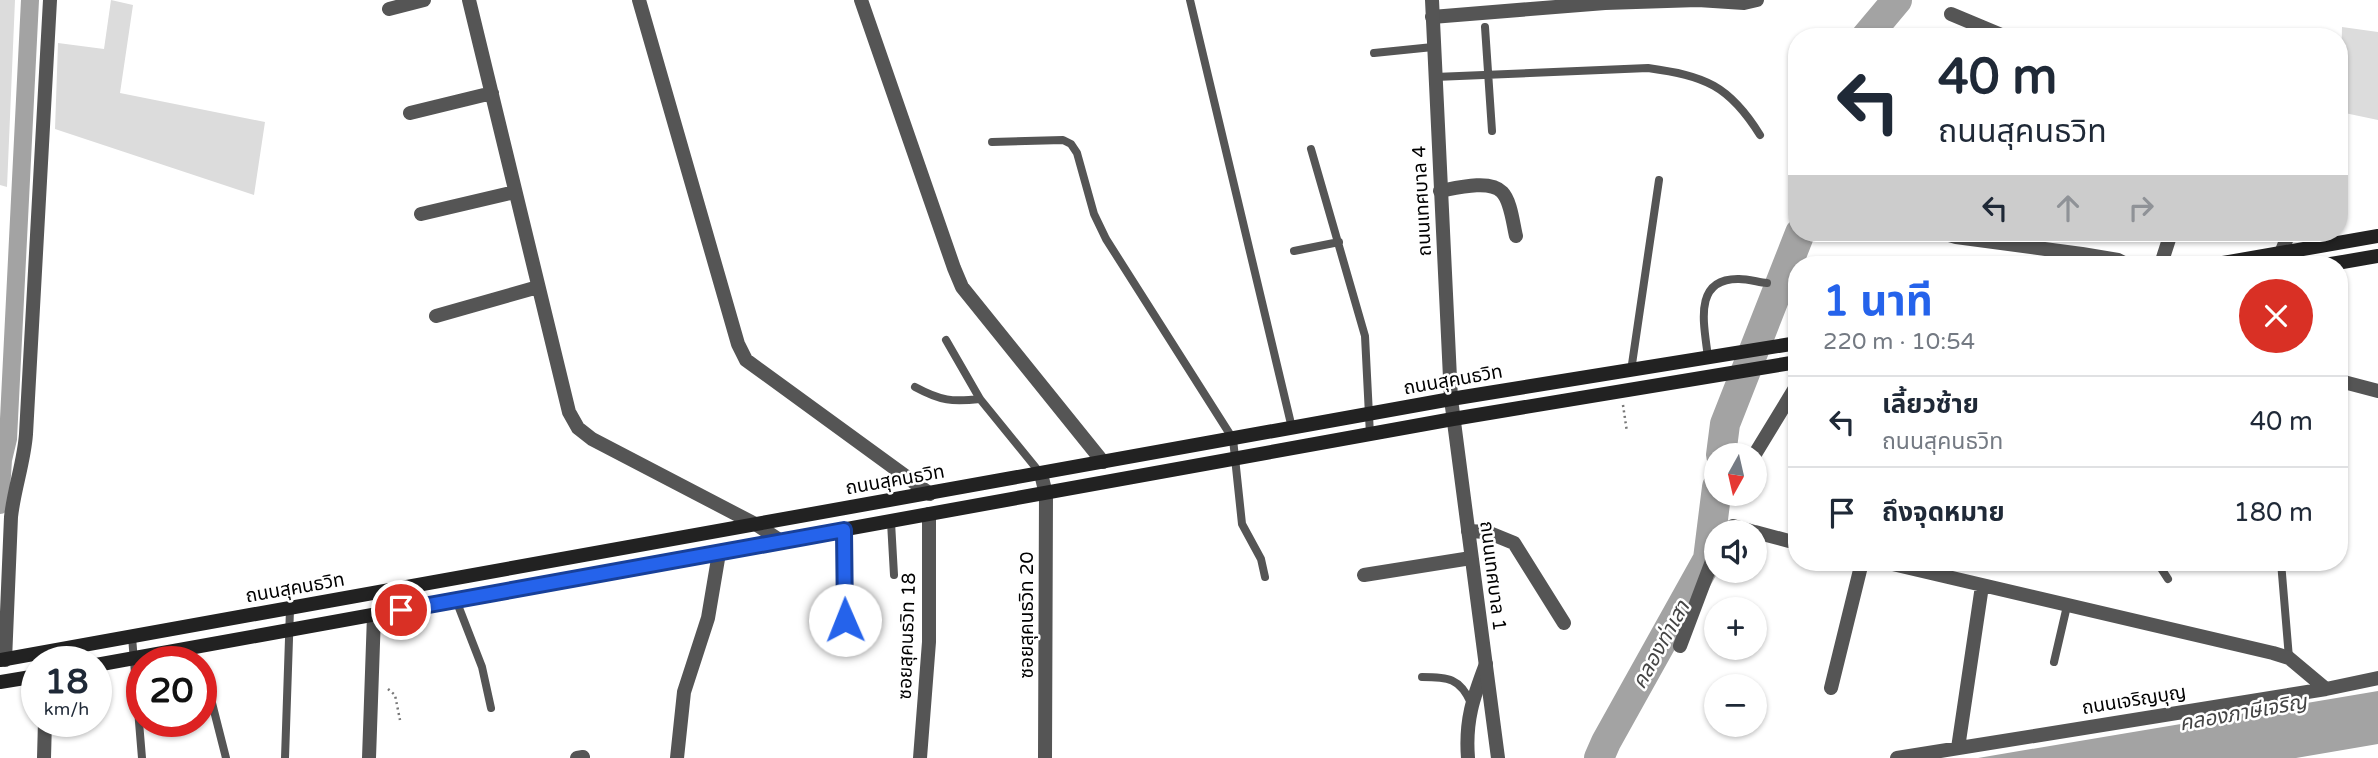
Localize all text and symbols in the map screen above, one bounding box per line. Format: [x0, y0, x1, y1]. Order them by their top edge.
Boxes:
text: 40 m [1938, 48, 2057, 107]
icon: left [1823, 56, 1914, 147]
text: ถนนสุคนธวิท [1938, 113, 2107, 151]
street label: ถนนเทศบาล 4 [1408, 145, 1436, 257]
icon: left [1976, 189, 2014, 227]
icon: ahead [2049, 189, 2087, 227]
icon: right [2122, 189, 2160, 227]
text: 1 นาที [1823, 276, 1933, 327]
button: close [2239, 279, 2313, 353]
text: 220 m · 10:54 [1823, 328, 1975, 356]
street label: ถนนสุคนธวิท [1402, 360, 1504, 400]
text: เลี้ยวซ้าย [1882, 389, 1979, 420]
icon: left [1823, 403, 1861, 441]
text: 40 m [2250, 406, 2313, 437]
text: ถนนสุคนธวิท [1882, 428, 2003, 456]
north arrow [1704, 443, 1768, 506]
map controls [1704, 443, 1767, 737]
street label: ถนนสุคนธวิท [844, 460, 946, 500]
icon: arrive [1823, 494, 1861, 532]
text: ถึงจุดหมาย [1882, 497, 2005, 528]
text: 180 m [2233, 497, 2313, 528]
street label: ถนนเทศบาล 1 [1475, 520, 1511, 632]
button: sound [1704, 520, 1767, 583]
street label: ซอยสุคนธวิท 20 [1016, 551, 1038, 679]
street label: ถนนสุคนธวิท [244, 568, 346, 608]
street label: ซอยสุคนธวิท 18 [894, 572, 920, 700]
pin [371, 580, 431, 640]
position arrow [808, 583, 882, 657]
icon: arrive [382, 591, 420, 629]
water label: คลองท่าเสา [1627, 596, 1696, 693]
button: + [1704, 597, 1767, 660]
speed limit sign: 20 [126, 646, 217, 737]
text: 18 [45, 661, 88, 703]
button: − [1704, 674, 1767, 737]
street label: ถนนเจริญบุญ [2080, 681, 2188, 719]
water label: คลองภาษีเจริญ [2177, 689, 2311, 737]
text: km/h [44, 698, 89, 720]

